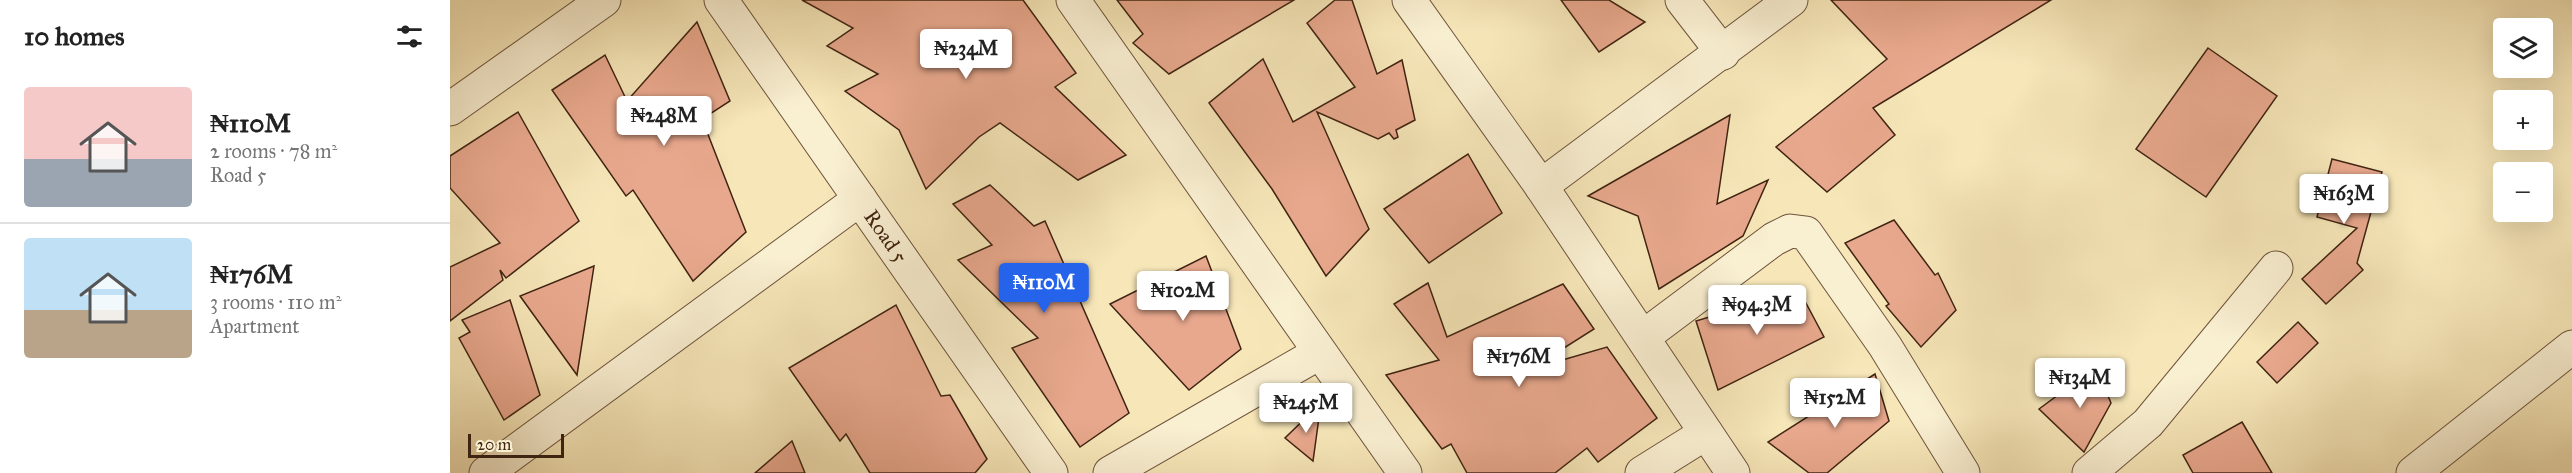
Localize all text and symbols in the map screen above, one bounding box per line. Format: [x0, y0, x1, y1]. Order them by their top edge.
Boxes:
map controls [2493, 18, 2553, 222]
button: layers [2493, 18, 2553, 78]
text: 10 homes [24, 20, 125, 52]
icon: filters [393, 20, 426, 53]
pin: ₦234M [924, 29, 1008, 80]
text: ₦234M [934, 36, 998, 60]
button: + [2493, 90, 2553, 150]
pin: ₦248M [622, 96, 706, 147]
text: ₦248M [631, 103, 697, 127]
text: ₦110M [210, 107, 291, 139]
icon: home [72, 111, 144, 183]
text: 2 rooms · 78 m² [210, 139, 337, 163]
button: − [2493, 162, 2553, 222]
text: Road 5 [210, 163, 266, 187]
pin: ₦163M [2302, 174, 2386, 225]
text: ₦163M [2313, 181, 2375, 205]
street label: Road 5 [858, 205, 913, 268]
text: ₦176M [210, 258, 293, 290]
icon: home [72, 262, 144, 334]
pin: ₦110M [1002, 263, 1086, 314]
text: ₦110M [1013, 270, 1075, 294]
pin: ₦102M [1141, 271, 1225, 322]
text: ₦102M [1151, 278, 1215, 302]
pin: ₦94.3M [1708, 285, 1806, 336]
text: 3 rooms · 110 m² [210, 290, 341, 314]
text: ₦94.3M [1722, 292, 1792, 316]
text: Apartment [210, 314, 299, 338]
pin: ₦176M [1477, 337, 1561, 388]
text: ₦176M [1487, 344, 1551, 368]
pin: ₦134M [2038, 358, 2122, 409]
text: ₦134M [2049, 365, 2111, 389]
pin: ₦152M [1793, 378, 1877, 429]
pin: ₦245M [1264, 383, 1348, 434]
text: ₦152M [1804, 385, 1866, 409]
text: ₦245M [1273, 390, 1339, 414]
scale bar [468, 431, 564, 458]
text: 20 m [477, 435, 511, 454]

